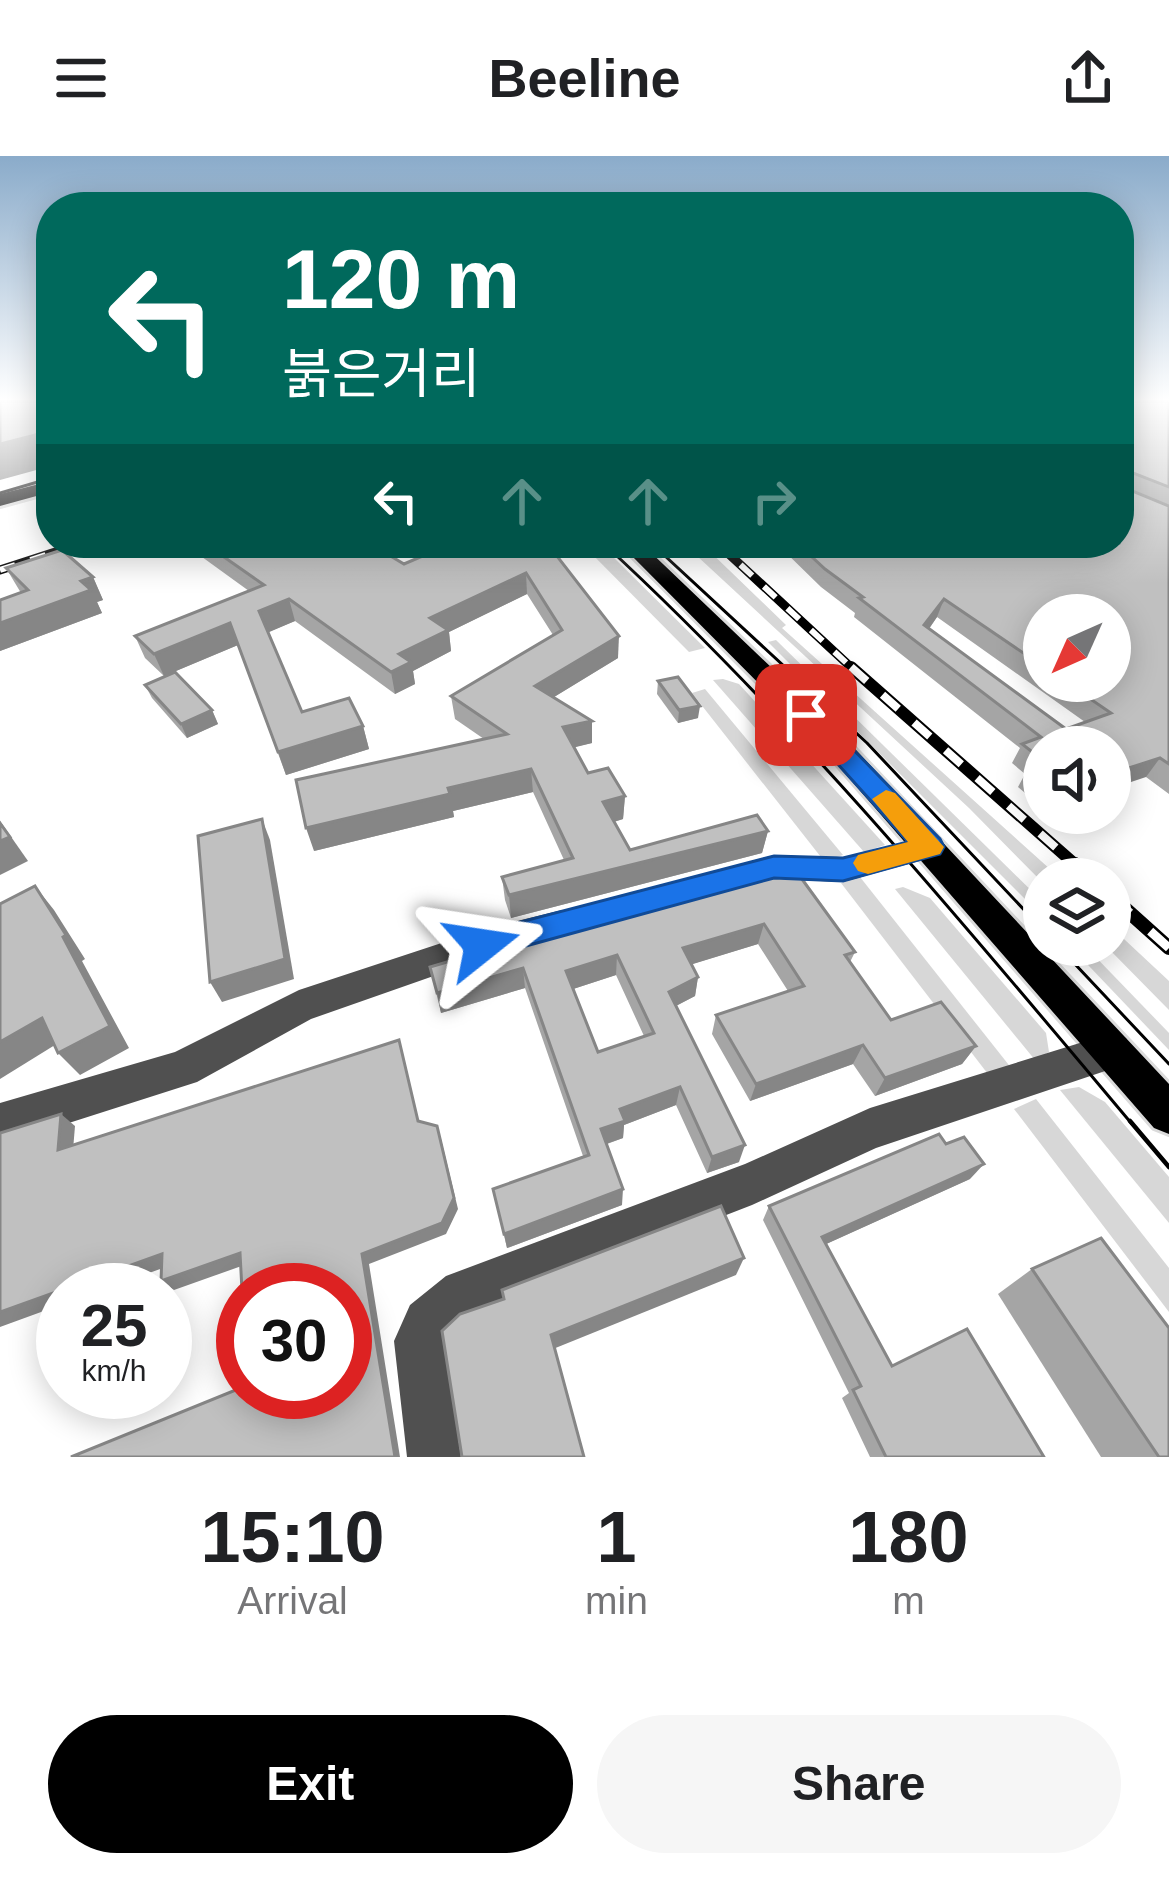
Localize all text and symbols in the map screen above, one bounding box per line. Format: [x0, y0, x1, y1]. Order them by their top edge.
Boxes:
icon: menu [48, 45, 114, 111]
icon: share [1055, 45, 1121, 111]
text: Beeline [488, 48, 681, 108]
text: 120 m [282, 232, 520, 326]
icon: left [84, 240, 240, 396]
text: 붉은거리 [282, 344, 481, 404]
icon: left [363, 468, 429, 534]
icon: ahead [489, 468, 555, 534]
icon: ahead [615, 468, 681, 534]
icon: right [741, 468, 807, 534]
north arrow [1023, 594, 1131, 702]
map controls [1023, 594, 1131, 966]
pin [755, 664, 857, 766]
icon: arrive [773, 682, 839, 748]
button: sound [1023, 726, 1131, 834]
button: layers [1023, 858, 1131, 966]
position arrow [419, 882, 545, 1008]
speed limit sign: 30 [216, 1263, 372, 1419]
text: 25 [81, 1292, 147, 1359]
text: km/h [81, 1354, 147, 1387]
text: 15:10 [200, 1497, 385, 1577]
text: 1 [596, 1497, 637, 1577]
text: 180 [848, 1497, 969, 1577]
text: Arrival [237, 1579, 348, 1622]
text: min [585, 1579, 648, 1622]
text: m [892, 1579, 925, 1622]
button: Exit [48, 1715, 573, 1853]
button: Share [597, 1715, 1121, 1853]

